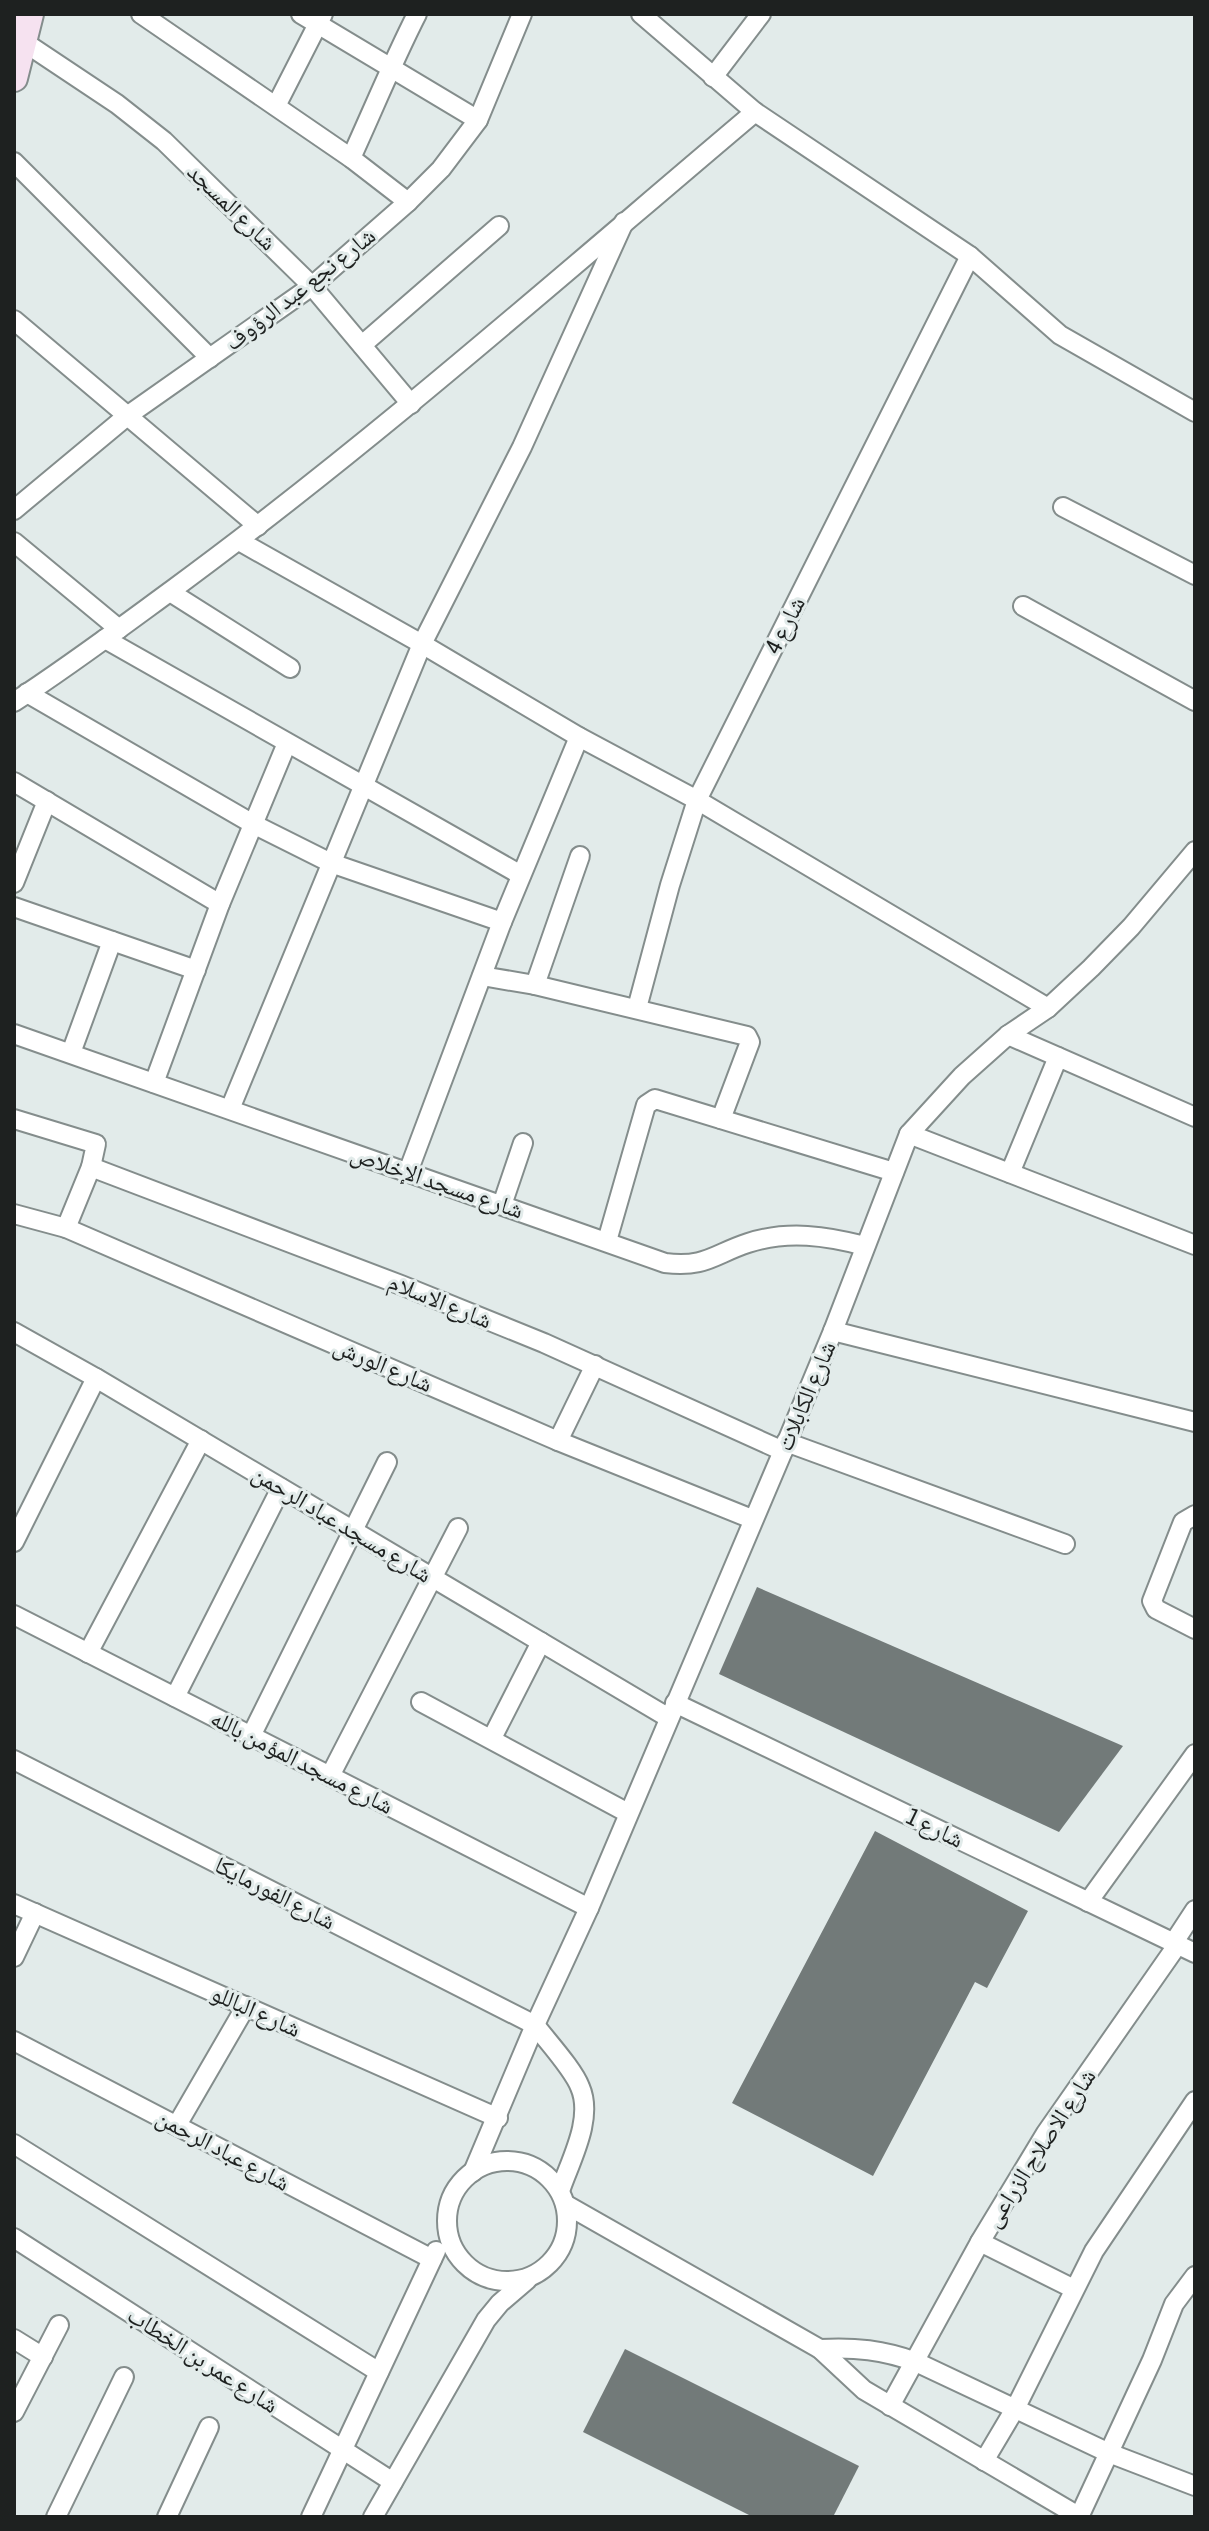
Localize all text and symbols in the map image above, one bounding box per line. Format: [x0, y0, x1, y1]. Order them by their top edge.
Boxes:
street label: شارع المسجد [181, 158, 282, 257]
street label: شارع نجع عبد الرؤوف [219, 222, 381, 357]
street label: شارع 4 [759, 592, 812, 659]
street label: شارع مسجد الإخلاص [347, 1139, 527, 1226]
street label: شارع الاسلام [383, 1268, 496, 1336]
street label: شارع الورش [329, 1332, 437, 1399]
street label: شارع الكابلات [770, 1337, 843, 1456]
street label: شارع مسجد عباد الرحمن [247, 1459, 437, 1590]
street label: شارع مسجد المؤمن بالله [206, 1704, 398, 1821]
street label: شارع 1 [901, 1802, 968, 1855]
street label: شارع الفورمايكا [209, 1851, 340, 1936]
street label: شارع الباللو [207, 1979, 305, 2044]
street label: شارع الاصلاح الزراعى [978, 2064, 1102, 2233]
street label: شارع عباد الرحمن [151, 2103, 294, 2198]
street label: شارع عمر بن الخطاب [122, 2301, 284, 2420]

